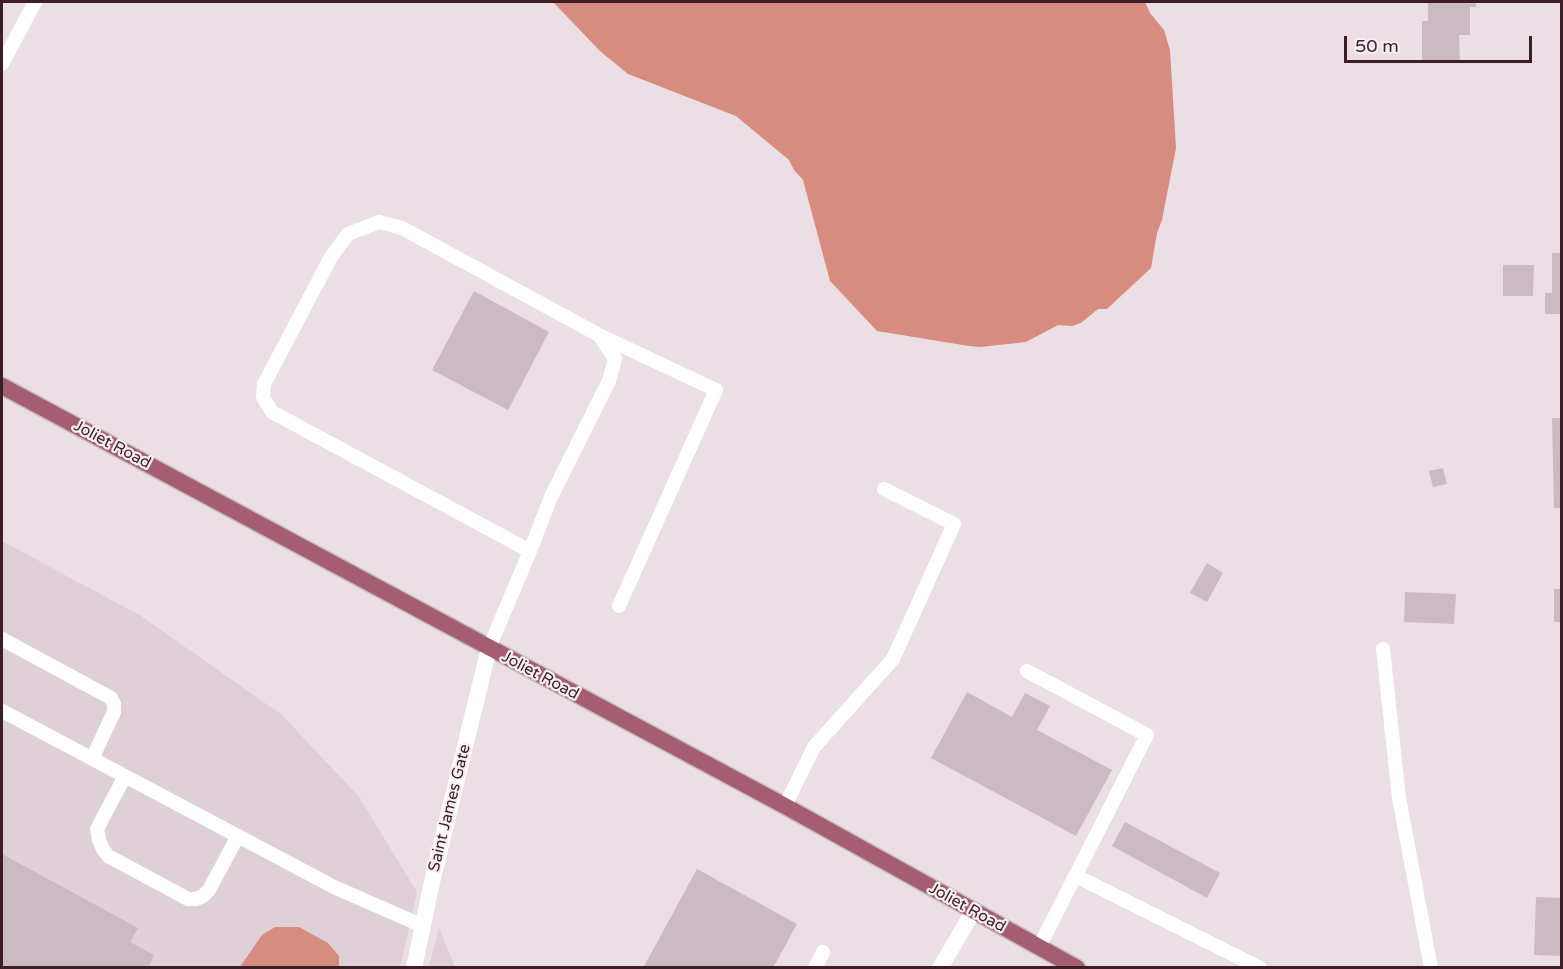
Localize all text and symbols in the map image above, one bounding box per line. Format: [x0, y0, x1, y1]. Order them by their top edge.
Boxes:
scale bar [1347, 24, 1534, 62]
text: 50 m [1355, 35, 1399, 57]
street label: Joliet Road [70, 417, 154, 473]
street label: Joliet Road [498, 648, 582, 704]
street label: Saint James Gate [425, 742, 475, 874]
street label: Joliet Road [925, 879, 1009, 937]

